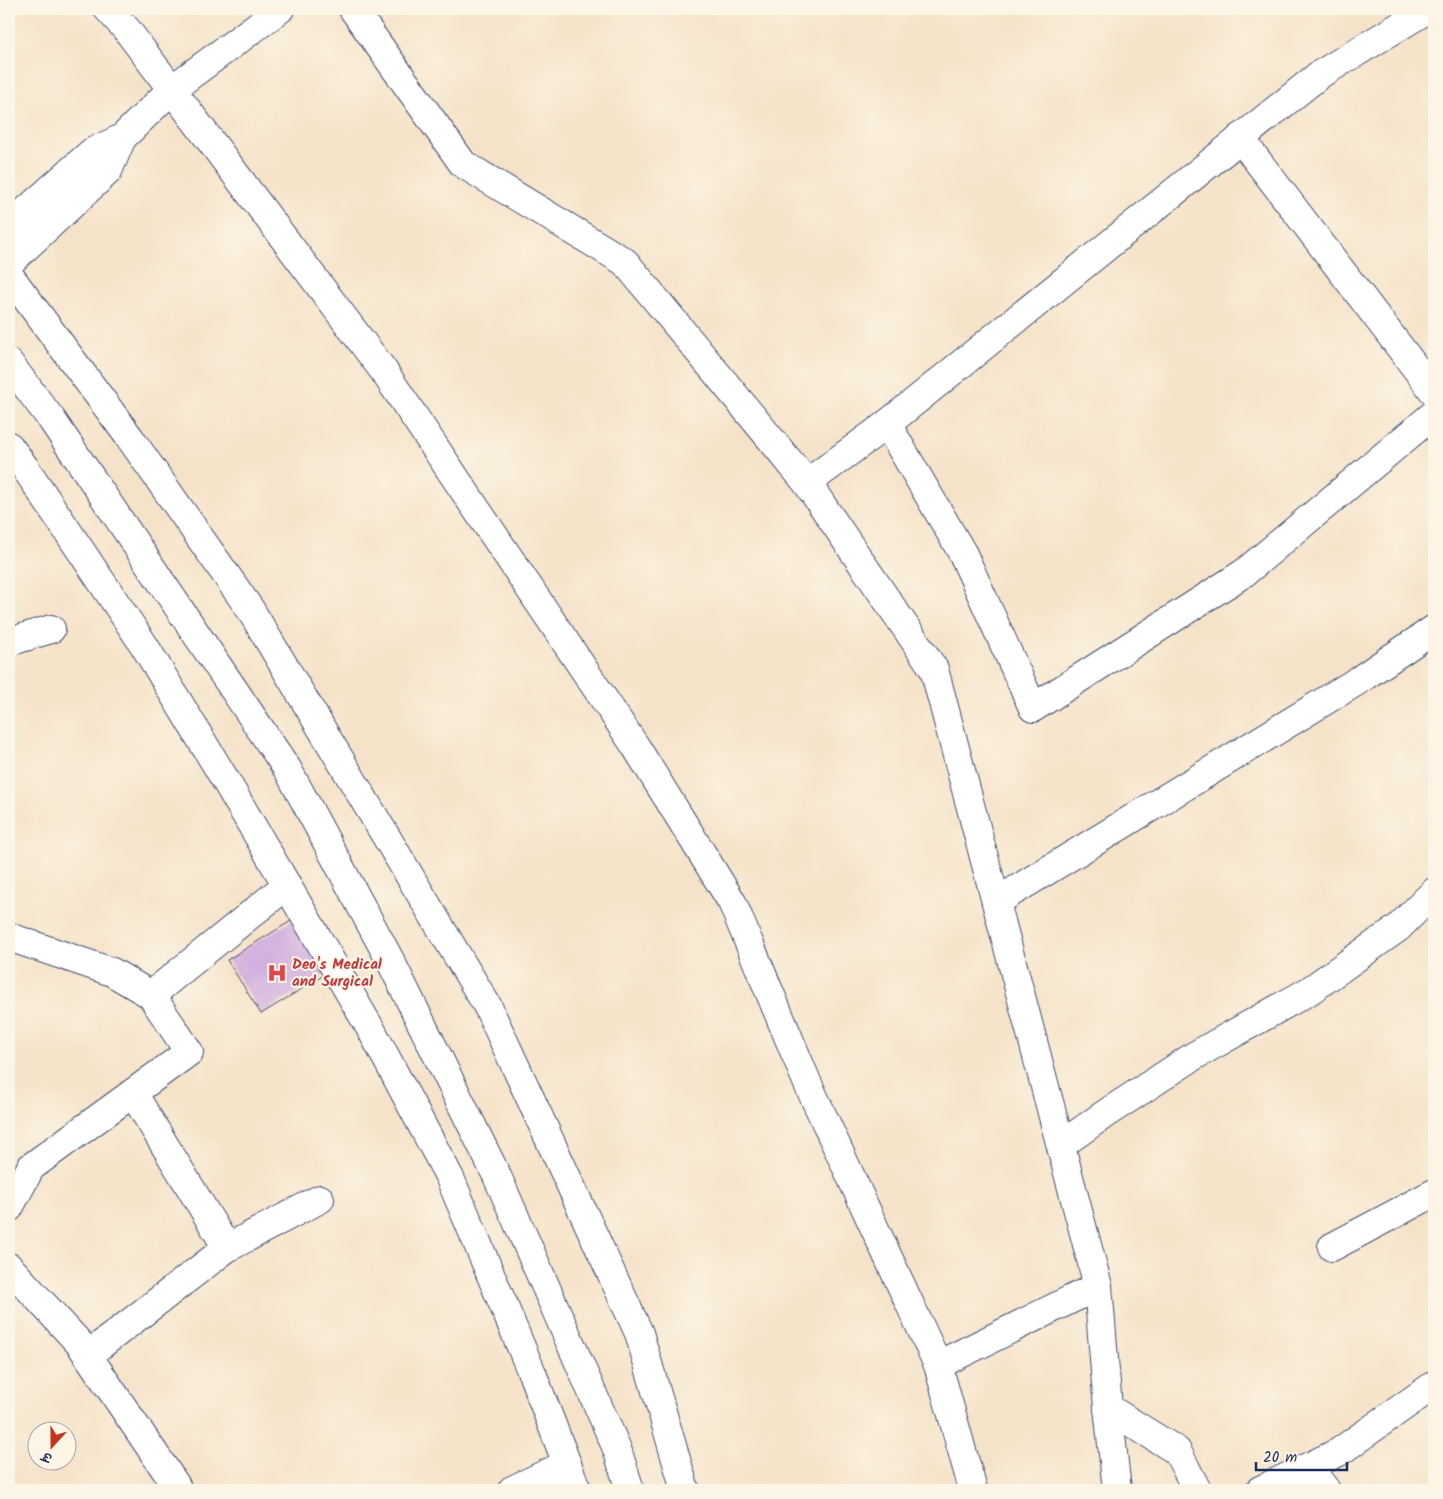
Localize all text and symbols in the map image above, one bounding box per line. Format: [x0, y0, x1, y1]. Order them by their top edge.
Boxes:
place label: Deo's Medical and Surgical [292, 953, 382, 994]
hospital icon: Deo's Medical and Surgical [266, 962, 288, 984]
north arrow [28, 1422, 78, 1472]
scale bar [1256, 1439, 1347, 1471]
text: उ [37, 1444, 56, 1469]
text: 20 m [1263, 1446, 1297, 1470]

